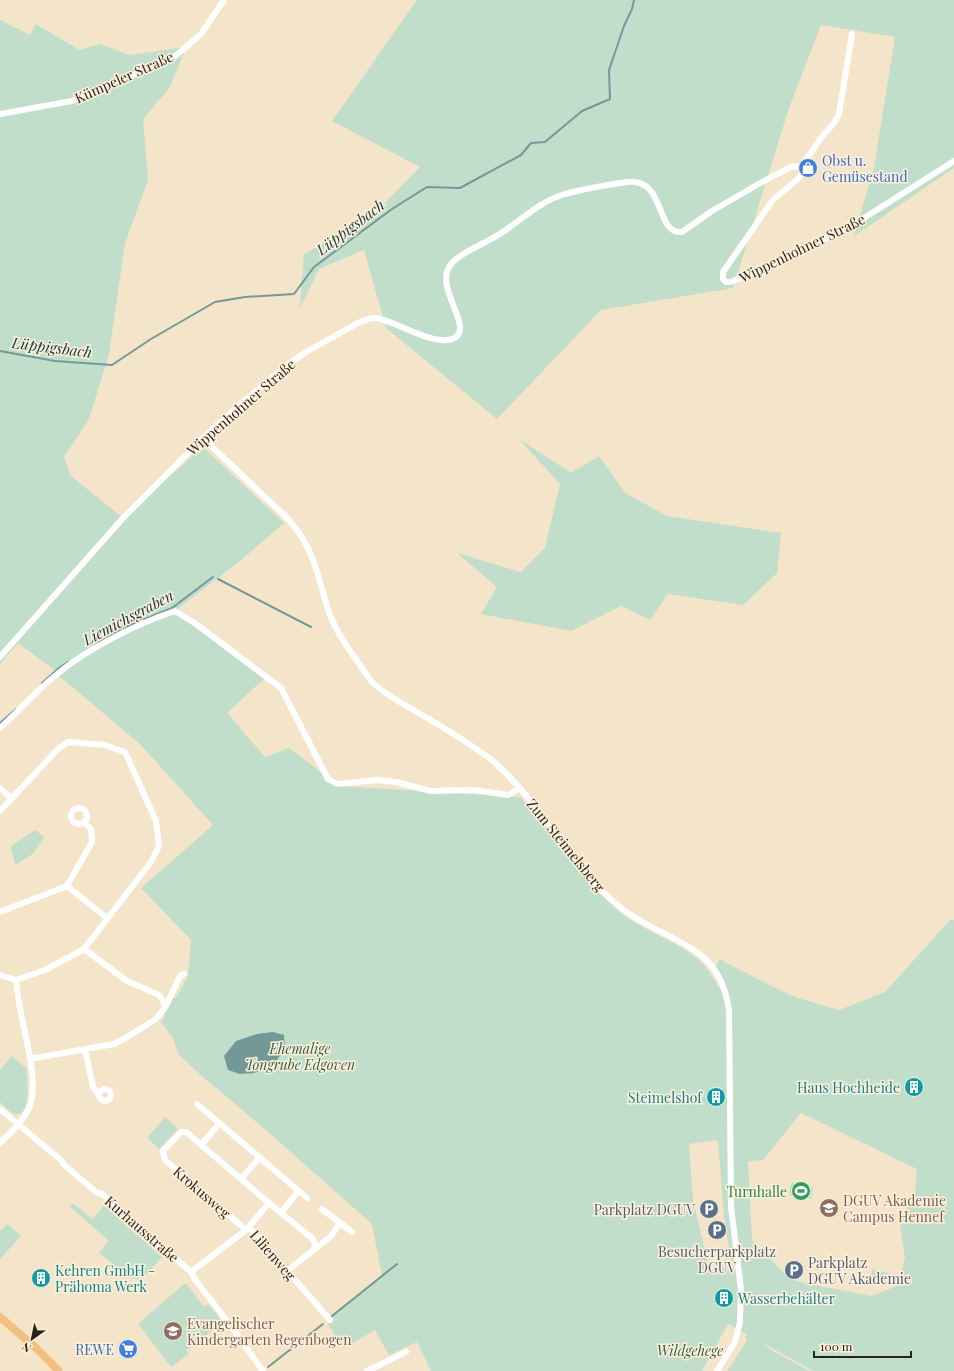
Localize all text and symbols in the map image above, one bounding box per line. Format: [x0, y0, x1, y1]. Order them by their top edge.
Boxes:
street label: Kümpeler Straße [72, 47, 176, 107]
place label: Obst u. Gemüsestand [822, 151, 908, 186]
shop icon: Obst u. Gemüsestand [797, 157, 819, 179]
water label: Lüppigsbach [311, 195, 388, 260]
street label: Wippenhohner Straße [735, 209, 868, 287]
water label: Lüppigsbach [10, 332, 93, 362]
street label: Wippenhohner Straße [182, 355, 299, 460]
water label: Liemichsgraben [78, 585, 177, 650]
street label: Zum Steimelsberg [523, 795, 610, 896]
park label: Ehemalige Tongrube Edgoven [245, 1039, 355, 1074]
building icon: Haus Hochheide [903, 1076, 925, 1098]
place label: Haus Hochheide [797, 1078, 900, 1097]
building icon: Steimelshof [705, 1086, 727, 1108]
place label: Steimelshof [628, 1088, 703, 1107]
street label: Krokusweg [169, 1162, 235, 1222]
sports icon: Turnhalle [790, 1180, 812, 1202]
place label: Turnhalle [726, 1182, 787, 1201]
street label: Kurhausstraße [101, 1191, 183, 1267]
place label: DGUV Akademie Campus Hennef [843, 1191, 946, 1226]
school or university icon: DGUV Akademie Campus Hennef [818, 1197, 840, 1219]
parking icon: Parkplatz DGUV [698, 1198, 720, 1220]
place label: Parkplatz DGUV [594, 1200, 695, 1219]
parking icon: Besucherparkplatz DGUV [706, 1219, 728, 1241]
street label: Lilienweg [246, 1226, 301, 1285]
place label: Besucherparkplatz DGUV [658, 1242, 776, 1277]
place label: Parkplatz DGUV Akademie [808, 1253, 911, 1288]
parking icon: Parkplatz DGUV Akademie [783, 1259, 805, 1281]
place label: Kehren GmbH - Prähoma Werk [55, 1261, 155, 1296]
building icon: Kehren GmbH - Prähoma Werk [30, 1267, 52, 1289]
building icon: Wasserbehälter [713, 1287, 735, 1309]
place label: Wasserbehälter [737, 1289, 836, 1308]
place label: Evangelischer Kindergarten Regenbogen [187, 1314, 352, 1349]
north arrow [12, 1319, 52, 1359]
school or university icon: Evangelischer Kindergarten Regenbogen [162, 1320, 184, 1342]
scale bar [814, 1333, 911, 1359]
supermarket icon: REWE [117, 1338, 139, 1360]
text: 100 m [820, 1338, 853, 1354]
text: N [19, 1339, 34, 1356]
place label: REWE [75, 1340, 114, 1359]
park label: Wildgehege [657, 1341, 723, 1360]

